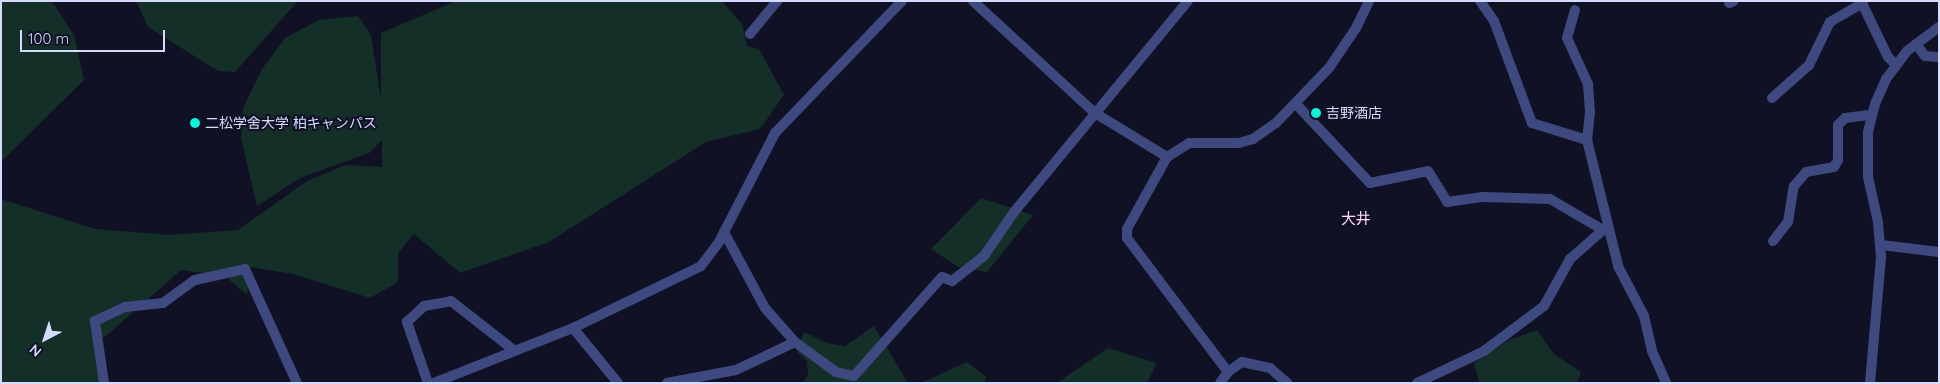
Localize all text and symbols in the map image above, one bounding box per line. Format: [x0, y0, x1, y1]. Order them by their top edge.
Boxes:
scale bar [22, 20, 168, 52]
text: 100 m [28, 29, 69, 48]
place label: 吉野酒店 [1326, 105, 1382, 121]
marker: 吉野酒店 [1310, 107, 1322, 119]
place label: 二松学舍大学 柏キャンパス [205, 115, 377, 131]
marker: 二松学舍大学 柏キャンパス [189, 117, 201, 129]
district label: 大井 [1341, 210, 1371, 228]
north arrow [20, 314, 70, 364]
text: N [26, 340, 45, 361]

